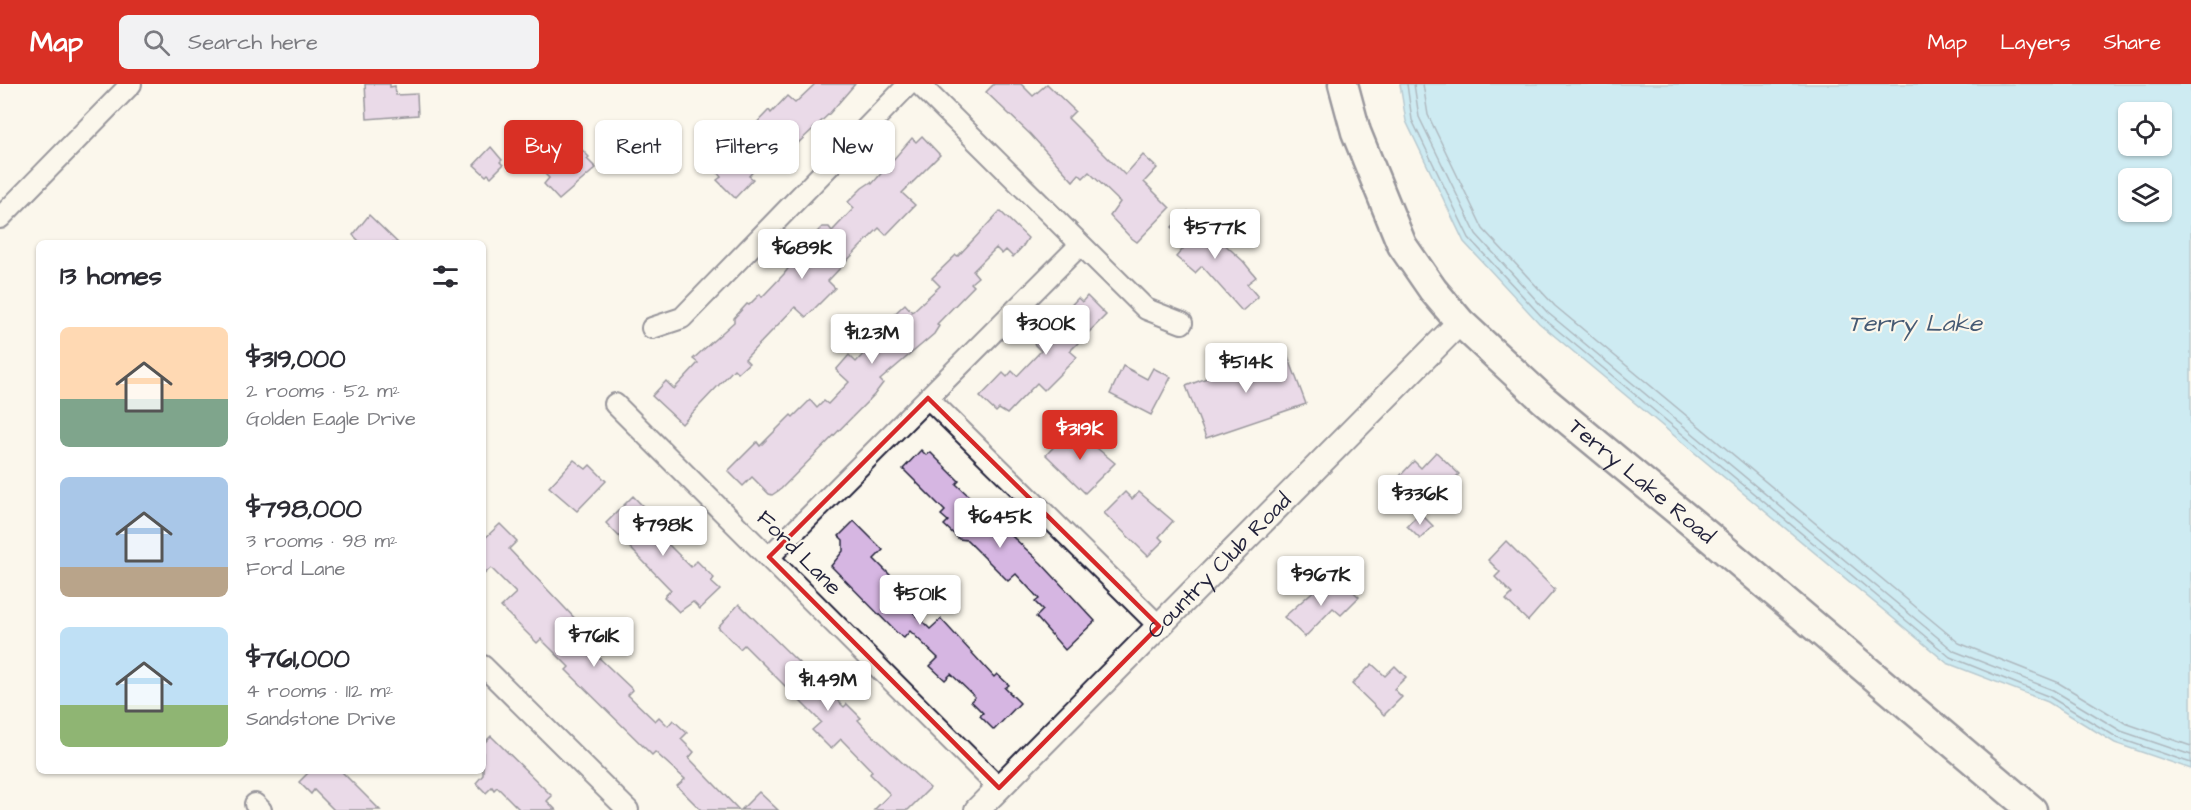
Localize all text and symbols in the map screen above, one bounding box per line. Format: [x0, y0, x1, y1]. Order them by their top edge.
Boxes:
search box [119, 15, 539, 69]
text: Map [30, 23, 83, 62]
icon: search [140, 26, 173, 59]
text: Search here [188, 27, 318, 58]
text: Map [1927, 28, 1967, 57]
text: Layers [2000, 28, 2070, 57]
text: Share [2103, 28, 2161, 57]
map controls [2118, 102, 2172, 222]
button: locate [2118, 102, 2172, 156]
chip: Buy [504, 120, 583, 174]
chip: Rent [595, 120, 682, 174]
chip: Filters [694, 120, 799, 174]
chip: New [811, 120, 895, 174]
button: layers [2118, 168, 2172, 222]
pin: $577K [1173, 209, 1257, 260]
text: $577K [1184, 214, 1246, 242]
pin: $689K [760, 229, 844, 280]
text: $689K [772, 234, 832, 262]
text: 13 homes [60, 258, 162, 294]
icon: filters [429, 260, 462, 293]
pin: $300K [1004, 305, 1088, 356]
water label: Terry Lake [1848, 307, 1983, 341]
text: $300K [1017, 310, 1075, 338]
pin: $1.23M [823, 314, 921, 365]
text: $1.23M [845, 319, 899, 347]
text: $319,000 [246, 341, 346, 377]
pin: $514K [1204, 343, 1288, 394]
text: $514K [1219, 348, 1273, 376]
icon: home [108, 351, 180, 423]
text: 2 rooms · 52 m² [246, 377, 400, 405]
text: Golden Eagle Drive [246, 405, 416, 433]
pin: $319K [1038, 410, 1122, 461]
street label: Terry Lake Road [1562, 411, 1722, 551]
text: $319K [1056, 415, 1104, 443]
pin: $336K [1378, 475, 1462, 526]
text: $336K [1392, 480, 1448, 508]
street label: Country Club Road [1140, 486, 1298, 645]
text: $798,000 [246, 491, 362, 527]
pin: $645K [958, 498, 1042, 549]
icon: home [108, 501, 180, 573]
street label: Ford Lane [749, 503, 849, 603]
text: $645K [968, 503, 1032, 531]
pin: $798K [621, 506, 705, 557]
text: $798K [633, 511, 693, 539]
text: 3 rooms · 98 m² [246, 527, 398, 555]
text: Ford Lane [246, 555, 345, 583]
pin: $967K [1279, 556, 1363, 607]
text: $967K [1291, 561, 1351, 589]
pin: $501K [878, 575, 962, 626]
text: $501K [894, 580, 946, 608]
pin: $761K [552, 617, 636, 668]
text: $761K [569, 622, 619, 650]
text: $761,000 [246, 641, 350, 677]
icon: home [108, 651, 180, 723]
pin: $1.49M [779, 661, 877, 712]
text: $1.49M [799, 666, 857, 694]
text: 4 rooms · 112 m² [246, 677, 393, 705]
text: Sandstone Drive [246, 705, 396, 733]

